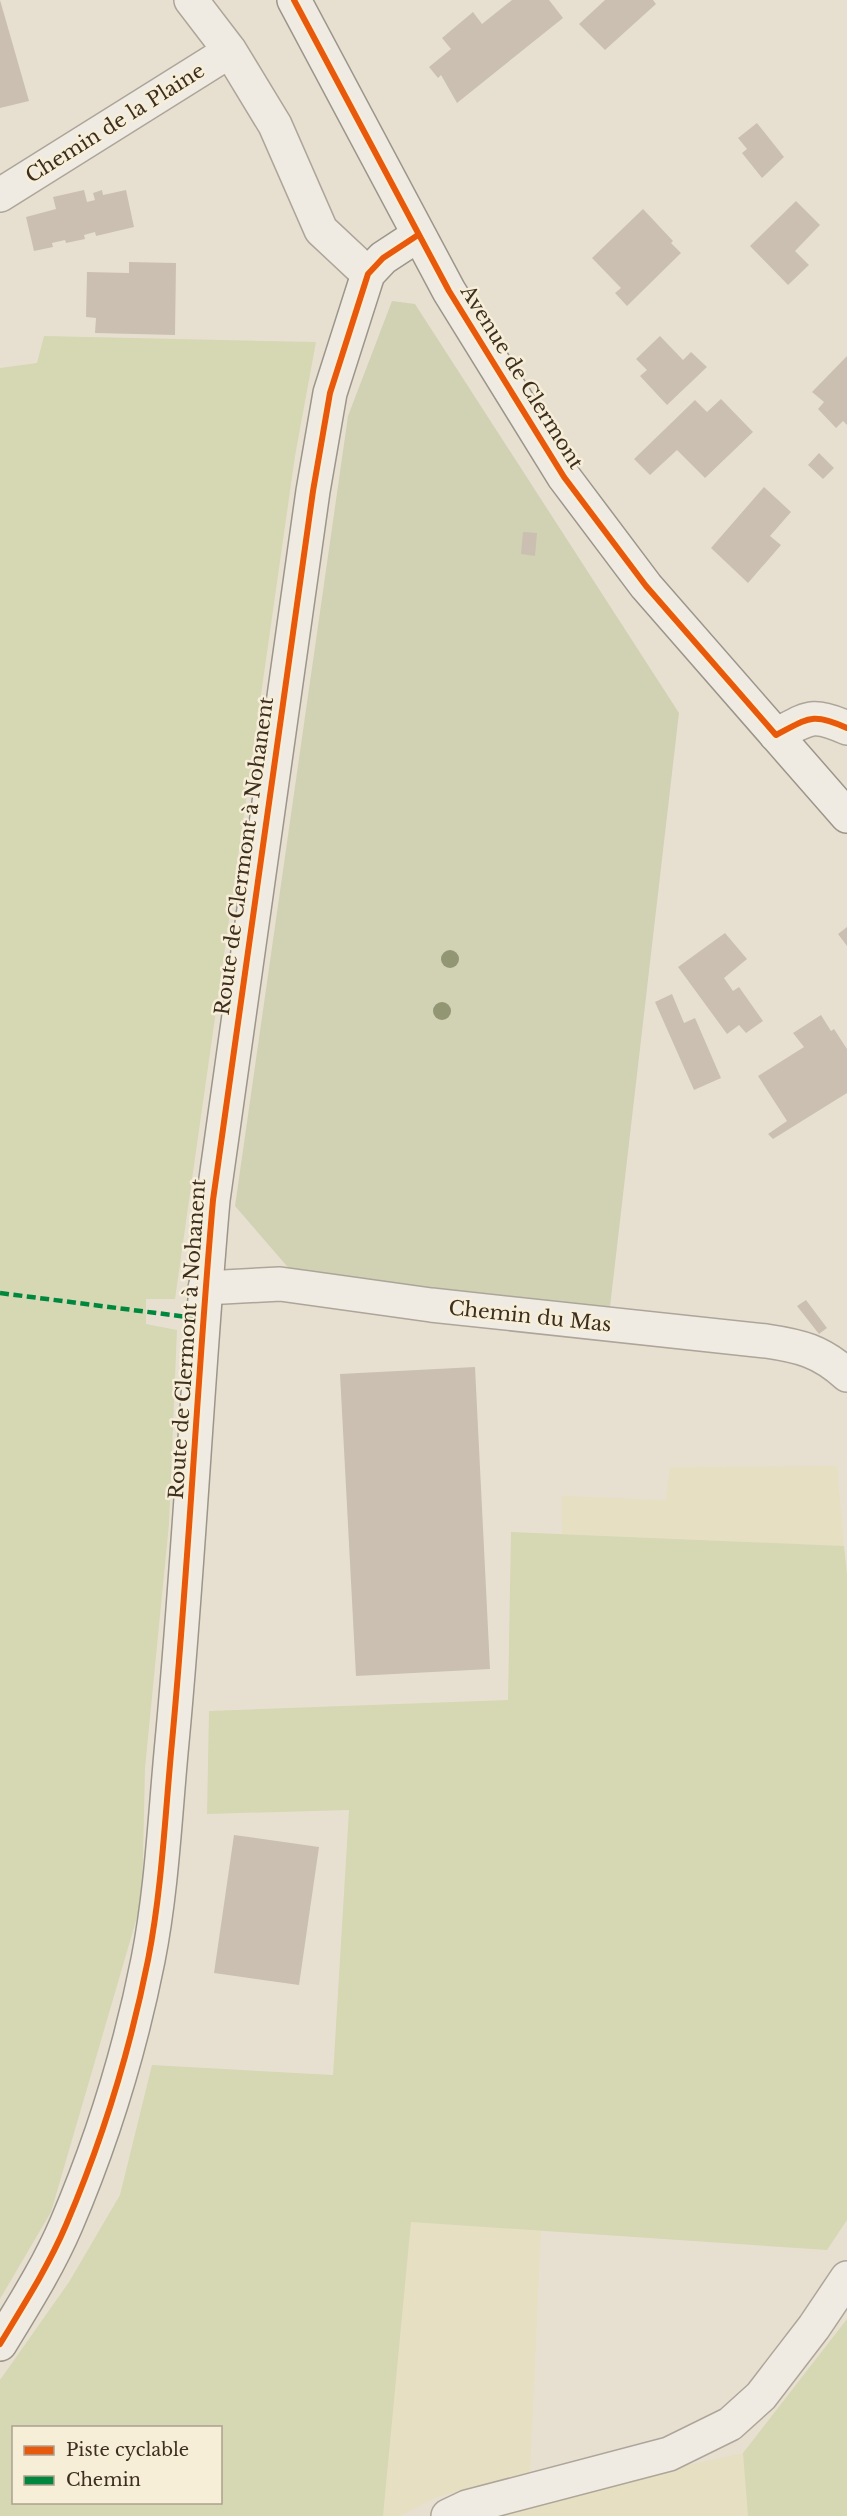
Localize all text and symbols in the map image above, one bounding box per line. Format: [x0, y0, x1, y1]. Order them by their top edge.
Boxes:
street label: Chemin de la Plaine [21, 58, 209, 188]
street label: Avenue de Clermont [455, 280, 589, 474]
street label: Route de Clermont à Nohanent [210, 695, 278, 1017]
street label: Route de Clermont à Nohanent [164, 1178, 210, 1500]
street label: Chemin du Mas [447, 1296, 613, 1336]
legend [12, 2426, 222, 2504]
text: Piste cyclable [66, 2439, 189, 2461]
text: Chemin [66, 2469, 141, 2491]

